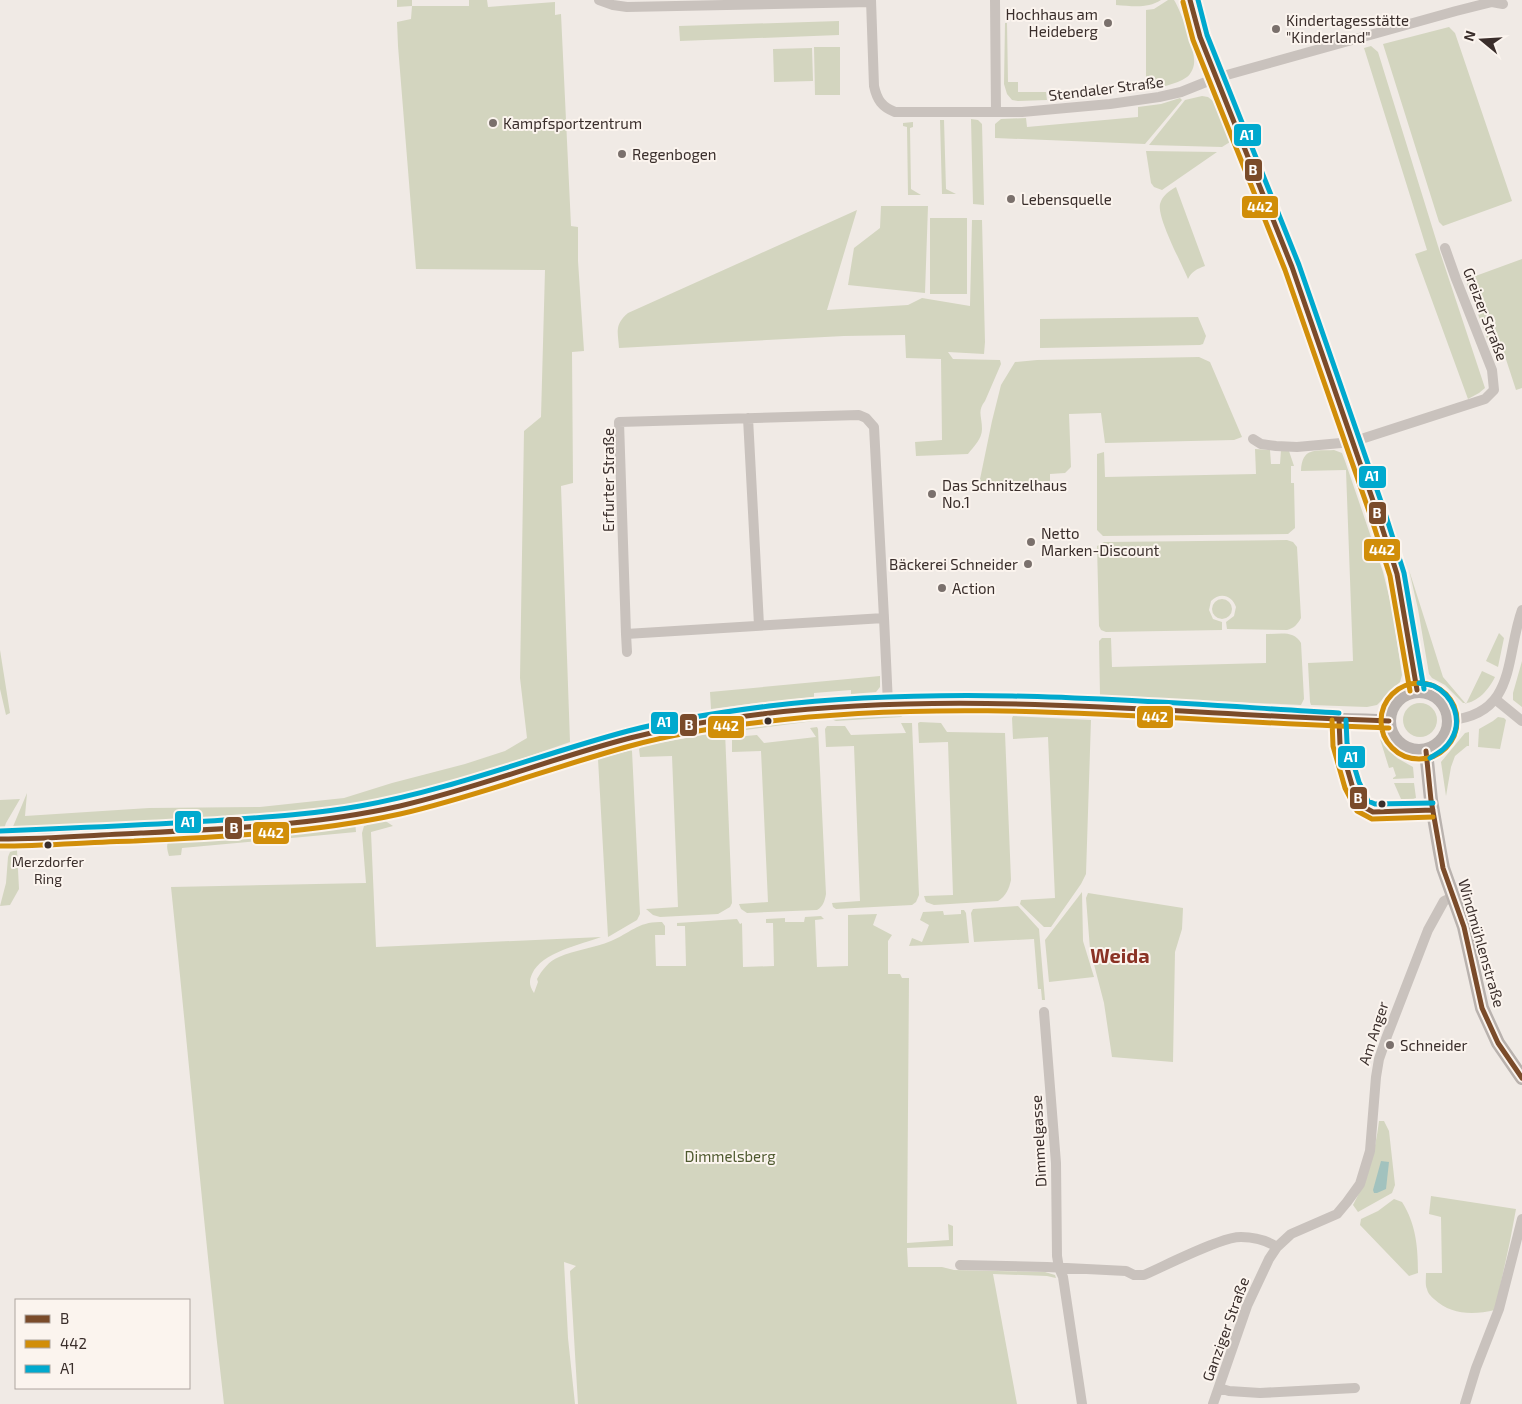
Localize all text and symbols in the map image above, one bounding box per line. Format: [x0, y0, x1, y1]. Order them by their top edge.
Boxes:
place label: Hochhaus am Heideberg [1006, 5, 1099, 40]
place label: Kindertagesstätte "Kinderland" [1286, 11, 1409, 46]
north arrow [1457, 15, 1507, 65]
marker: Hochhaus am Heideberg [1102, 17, 1114, 29]
marker: Kindertagesstätte "Kinderland" [1270, 23, 1282, 35]
text: N [1460, 28, 1479, 43]
street label: Stendaler Straße [1047, 72, 1165, 104]
place label: Kampfsportzentrum [503, 114, 642, 132]
marker: Kampfsportzentrum [487, 117, 499, 129]
line badge: A1 [1233, 123, 1262, 147]
text: A1 [1240, 126, 1254, 143]
place label: Regenbogen [632, 145, 716, 163]
marker: Regenbogen [616, 148, 628, 160]
line badge: B [1244, 158, 1263, 182]
text: B [1249, 161, 1258, 178]
place label: Lebensquelle [1021, 190, 1112, 208]
marker: Lebensquelle [1005, 193, 1017, 205]
line badge: 442 [1241, 195, 1279, 219]
text: 442 [1247, 198, 1273, 215]
street label: Greizer Straße [1460, 265, 1512, 363]
street label: Erfurter Straße [599, 428, 617, 532]
line badge: A1 [1358, 465, 1387, 489]
text: A1 [1365, 467, 1379, 484]
place label: Das Schnitzelhaus No.1 [942, 476, 1067, 511]
marker: Das Schnitzelhaus No.1 [926, 488, 938, 500]
line badge: B [1368, 501, 1387, 525]
text: B [1373, 504, 1382, 521]
place label: Netto Marken-Discount [1041, 524, 1160, 559]
marker: Netto Marken-Discount [1025, 536, 1037, 548]
line badge: 442 [1363, 538, 1401, 562]
text: 442 [1369, 541, 1395, 558]
place label: Bäckerei Schneider [889, 555, 1018, 573]
marker: Bäckerei Schneider [1022, 558, 1034, 570]
place label: Action [952, 579, 995, 597]
marker: Action [936, 582, 948, 594]
line badge: 442 [1136, 705, 1174, 729]
text: 442 [1142, 708, 1168, 725]
line badge: A1 [650, 711, 679, 735]
text: A1 [657, 713, 671, 730]
line badge: B [679, 713, 698, 737]
line badge: 442 [707, 715, 745, 739]
text: B [685, 716, 694, 733]
unlabelled marker [763, 716, 773, 726]
text: 442 [713, 717, 739, 734]
line badge: A1 [1337, 745, 1366, 769]
text: A1 [1344, 748, 1358, 765]
line badge: B [1349, 786, 1368, 810]
text: B [1354, 789, 1363, 806]
unlabelled marker [1377, 799, 1387, 809]
line badge: A1 [174, 810, 202, 834]
text: A1 [181, 813, 195, 830]
line badge: B [224, 816, 243, 840]
text: B [230, 819, 239, 836]
line badge: 442 [252, 821, 290, 845]
text: 442 [258, 824, 284, 841]
marker: Merzdorfer Ring [43, 840, 53, 850]
place label: Merzdorfer Ring [12, 853, 85, 887]
street label: Windmühlenstraße [1455, 877, 1509, 1009]
district label: Weida [1090, 943, 1150, 967]
street label: Am Anger [1354, 999, 1392, 1067]
place label: Schneider [1400, 1036, 1468, 1054]
marker: Schneider [1384, 1039, 1396, 1051]
street label: Dimmelgasse [1027, 1094, 1049, 1188]
park label: Dimmelsberg [684, 1147, 776, 1165]
street label: Ganziger Straße [1198, 1274, 1252, 1384]
legend [15, 1299, 190, 1389]
text: B [60, 1309, 69, 1327]
text: 442 [60, 1334, 87, 1352]
text: A1 [60, 1359, 75, 1377]

